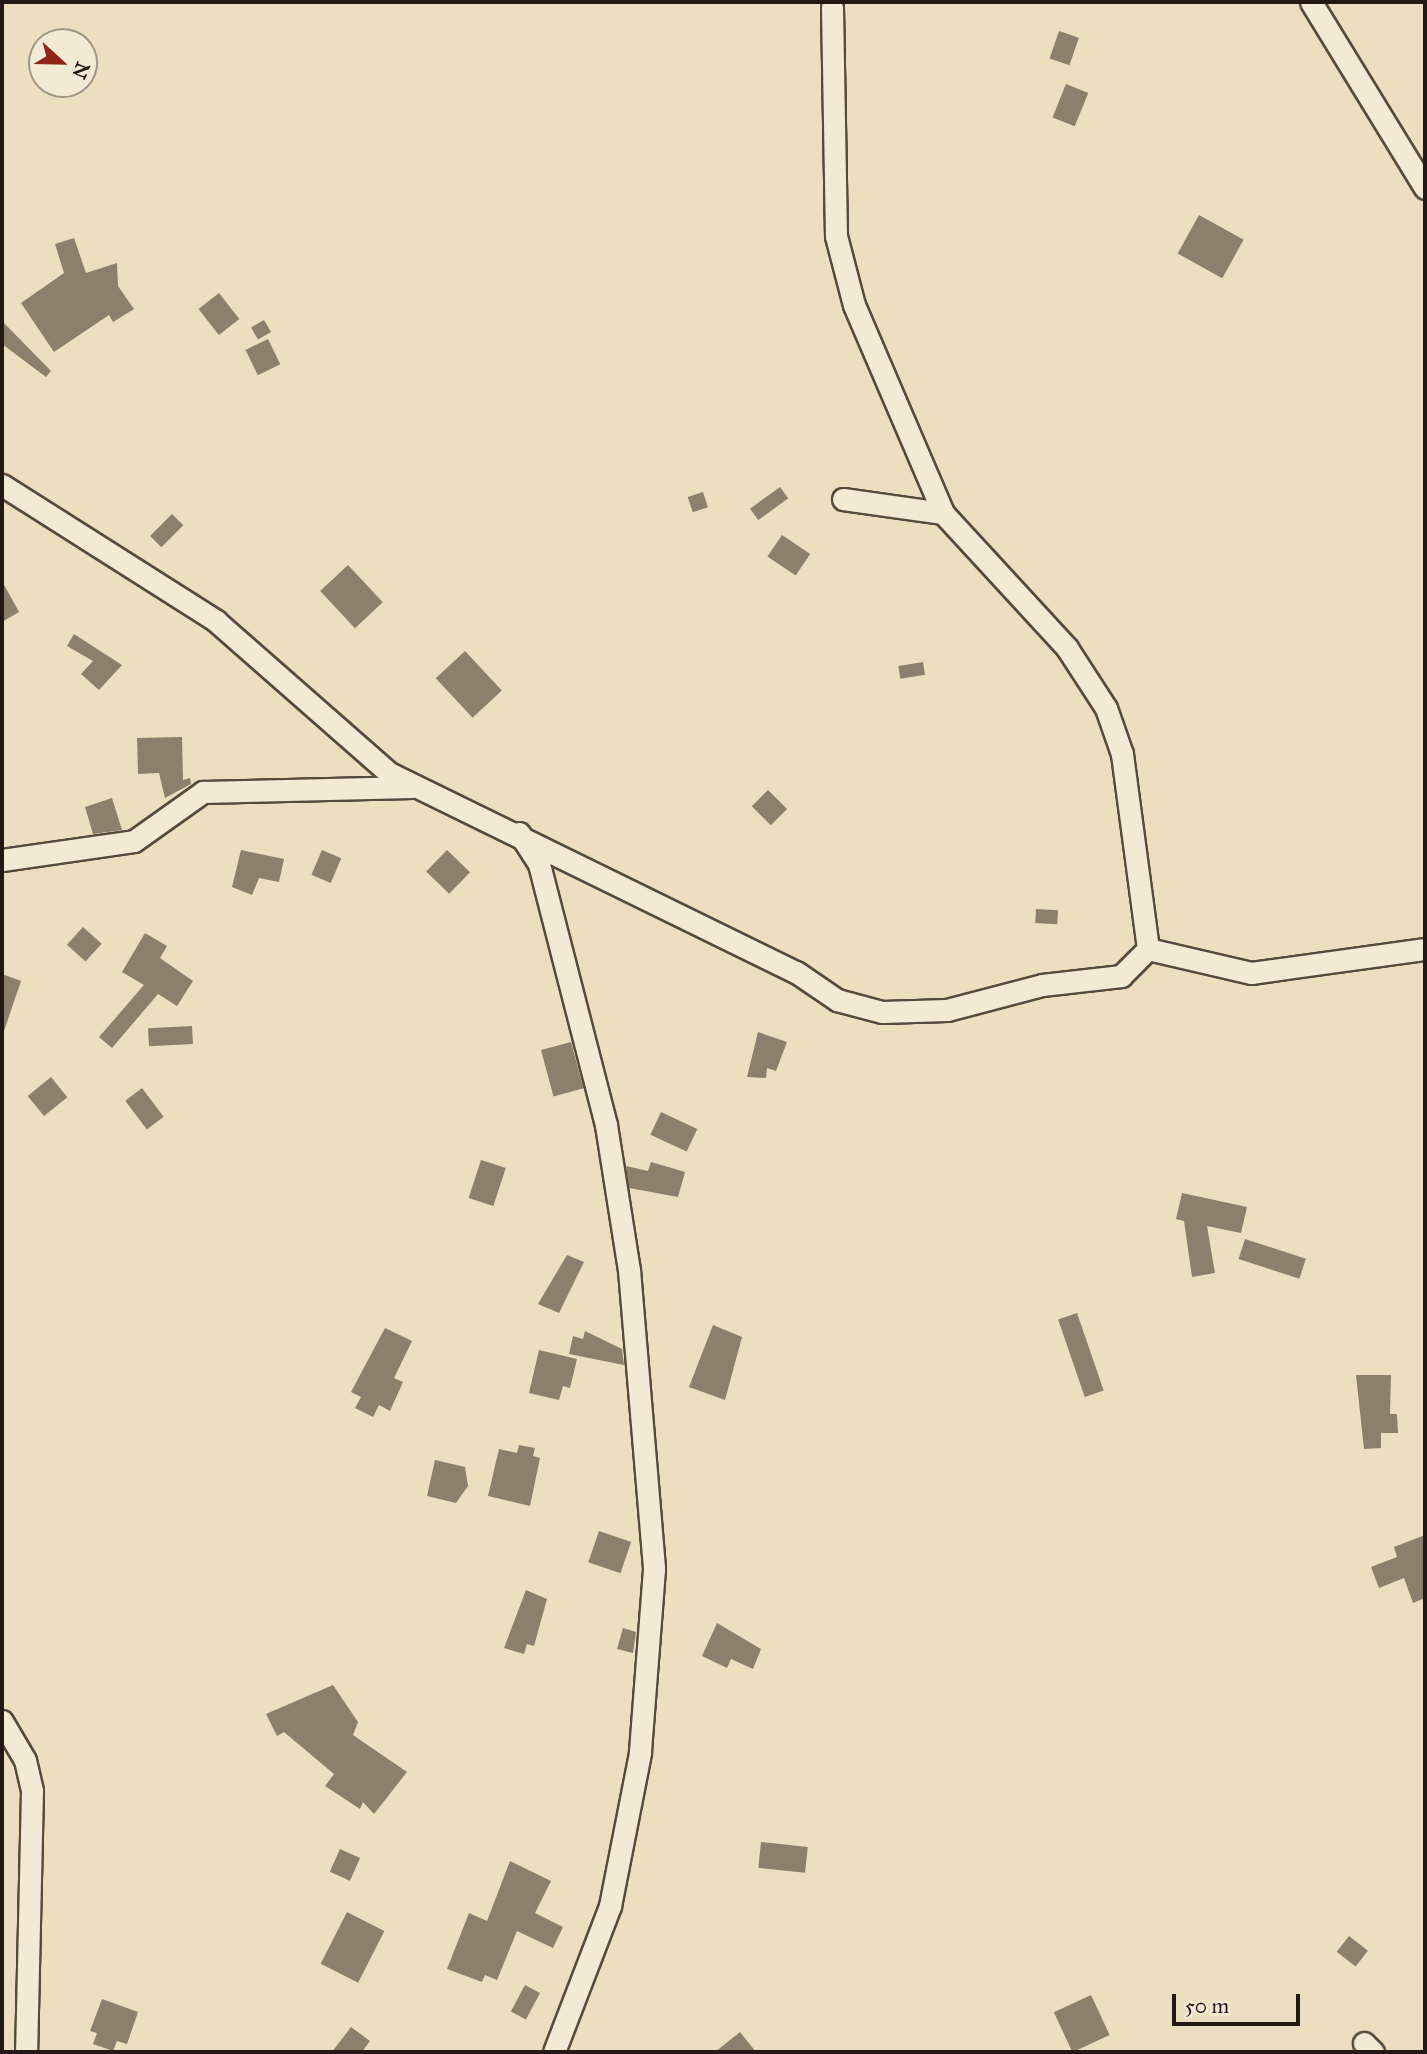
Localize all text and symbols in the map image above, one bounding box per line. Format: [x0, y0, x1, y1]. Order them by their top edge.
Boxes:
north arrow [28, 28, 98, 98]
text: N [67, 59, 95, 82]
scale bar [1175, 1980, 1303, 2024]
text: 50 m [1185, 1993, 1229, 2019]

